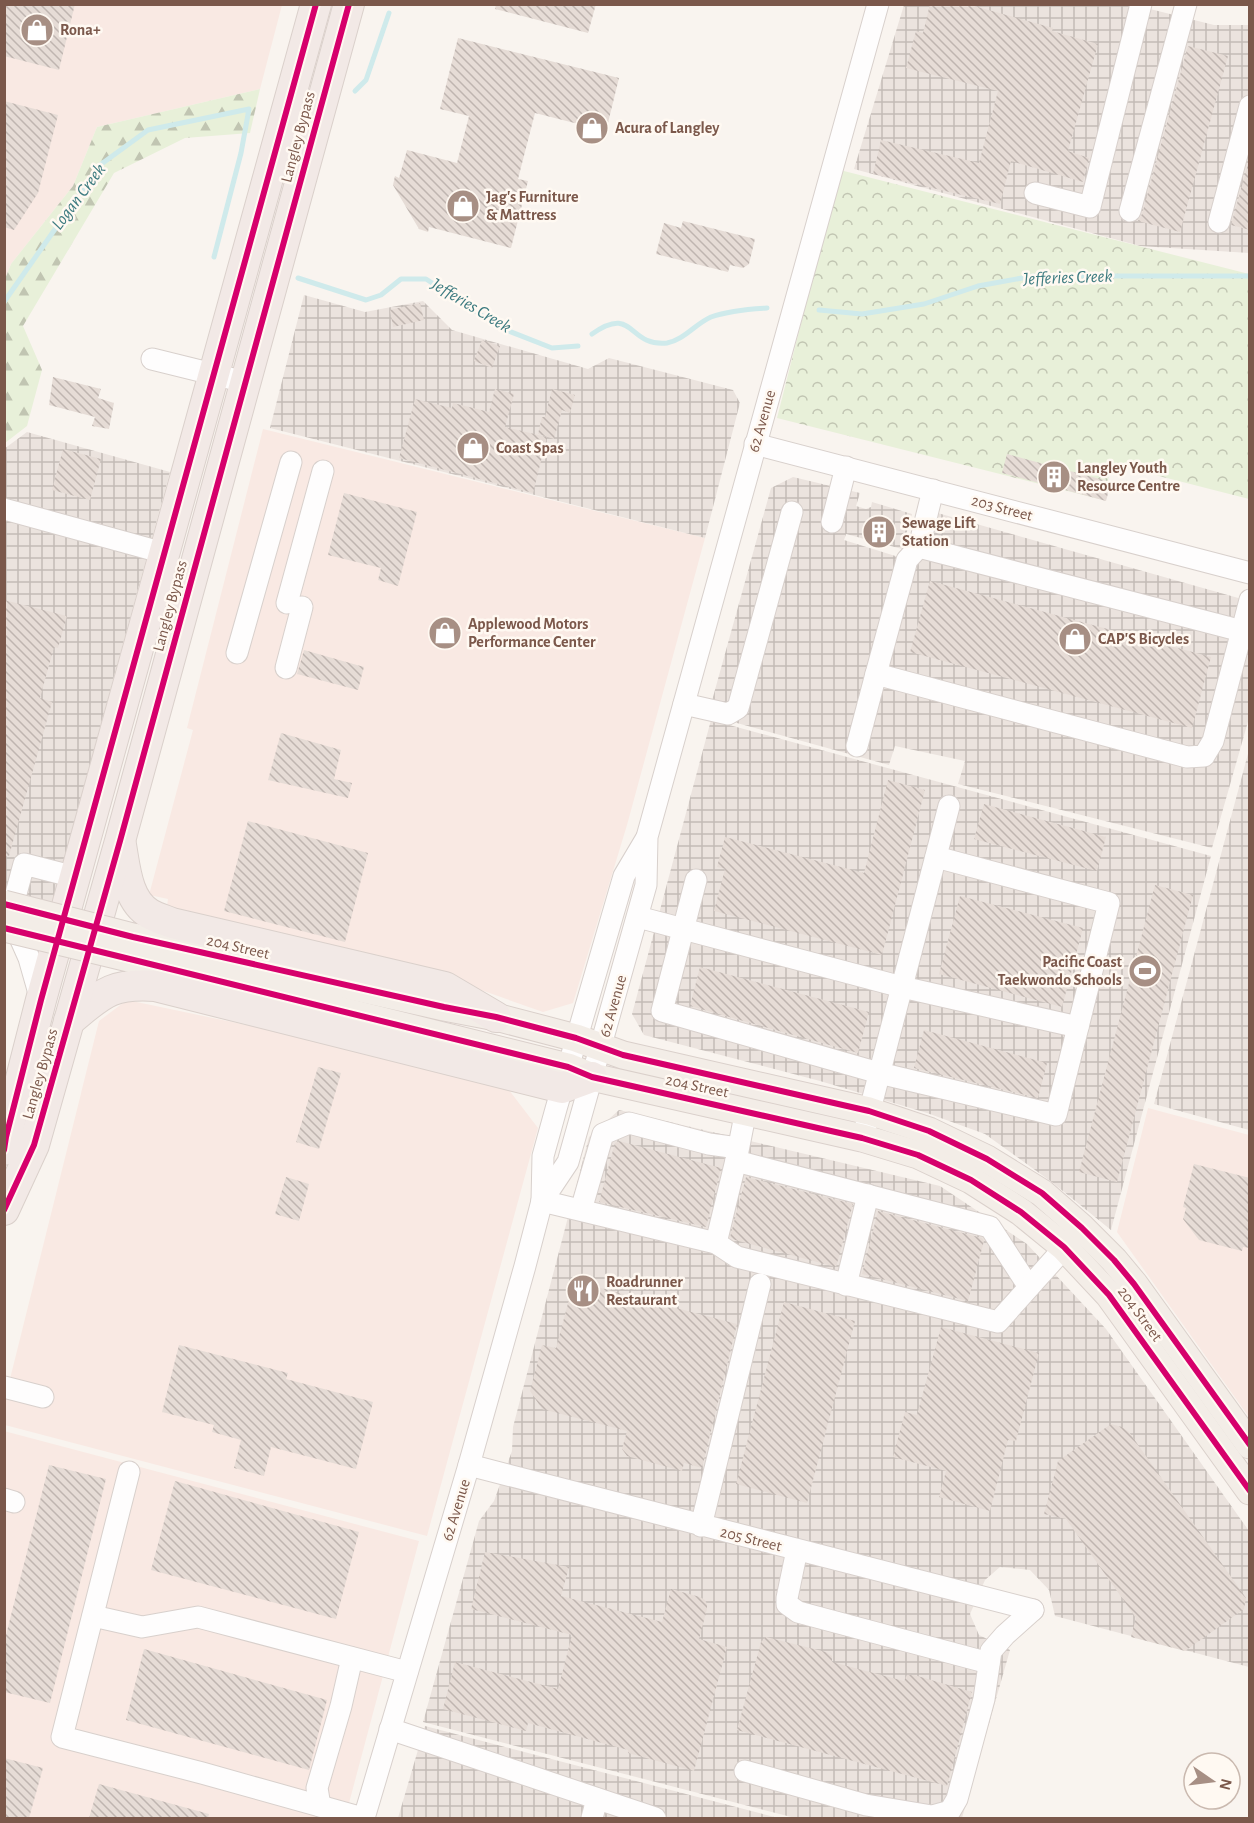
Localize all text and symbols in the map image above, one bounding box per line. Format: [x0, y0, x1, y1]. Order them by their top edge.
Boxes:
shop icon: Rona+ [19, 12, 55, 48]
place label: Rona+ [60, 22, 101, 38]
street label: Langley Bypass [278, 90, 319, 185]
shop icon: Acura of Langley [574, 110, 610, 146]
place label: Acura of Langley [615, 120, 720, 137]
water label: Logan Creek [48, 161, 110, 233]
shop icon: Jag's Furniture & Mattress [445, 188, 481, 224]
place label: Jag's Furniture & Mattress [486, 189, 579, 223]
water label: Jefferies Creek [1022, 267, 1113, 289]
water label: Jefferies Creek [427, 275, 514, 337]
street label: 62 Avenue [745, 388, 779, 454]
shop icon: Coast Spas [455, 430, 491, 466]
place label: Coast Spas [496, 440, 564, 456]
building icon: Langley Youth Resource Centre [1036, 459, 1072, 495]
place label: Langley Youth Resource Centre [1077, 460, 1180, 494]
street label: 203 Street [970, 492, 1034, 524]
building icon: Sewage Lift Station [861, 514, 897, 550]
place label: Sewage Lift Station [902, 515, 976, 549]
street label: Langley Bypass [150, 559, 191, 654]
shop icon: Applewood Motors Performance Center [427, 615, 463, 651]
place label: Applewood Motors Performance Center [468, 616, 596, 650]
shop icon: CAP'S Bicycles [1057, 621, 1093, 657]
place label: CAP'S Bicycles [1098, 631, 1189, 648]
street label: 204 Street [205, 932, 271, 962]
sports icon: Pacific Coast Taekwondo Schools [1127, 953, 1163, 989]
place label: Pacific Coast Taekwondo Schools [997, 954, 1123, 988]
street label: 62 Avenue [596, 973, 630, 1039]
street label: Langley Bypass [19, 1027, 62, 1121]
street label: 204 Street [664, 1072, 730, 1100]
restaurant icon: Roadrunner Restaurant [565, 1273, 601, 1309]
place label: Roadrunner Restaurant [606, 1274, 683, 1308]
street label: 204 Street [1115, 1284, 1165, 1344]
street label: 62 Avenue [439, 1477, 473, 1543]
street label: 205 Street [719, 1524, 783, 1554]
north arrow [1182, 1751, 1242, 1811]
text: N [1216, 1777, 1235, 1792]

